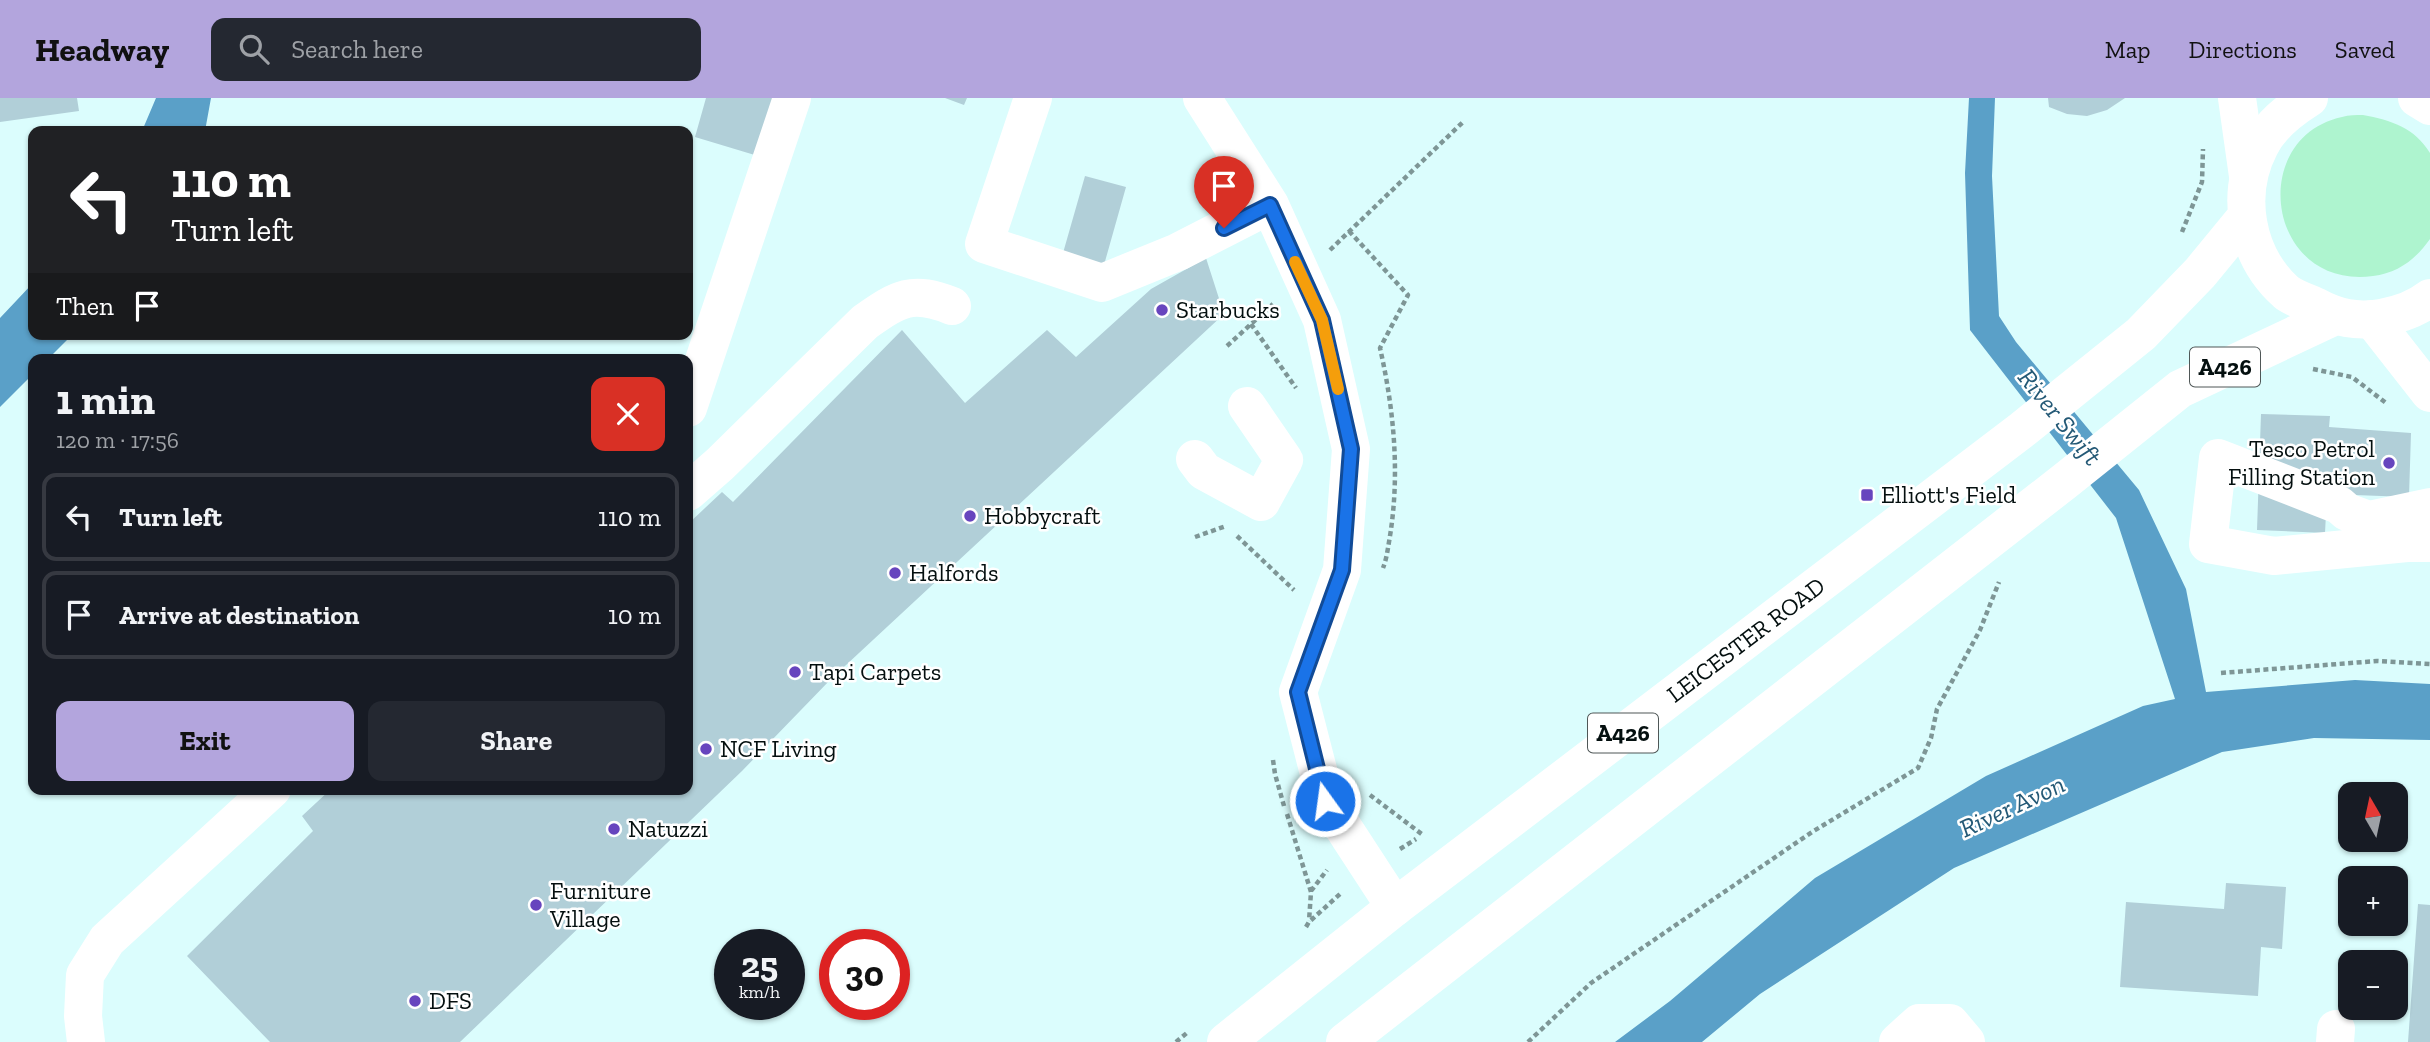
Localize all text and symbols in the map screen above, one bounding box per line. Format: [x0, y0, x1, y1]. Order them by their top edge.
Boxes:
search box [211, 18, 701, 81]
text: Headway [35, 30, 169, 69]
icon: search [235, 30, 273, 68]
text: Search here [291, 33, 423, 65]
text: Map [2105, 35, 2151, 64]
text: Directions [2189, 35, 2297, 64]
text: Saved [2335, 35, 2395, 64]
text: 110 m [171, 151, 291, 210]
icon: left [56, 154, 147, 245]
pin [1194, 156, 1254, 228]
icon: arrive [1205, 167, 1243, 205]
text: Turn left [171, 211, 293, 249]
icon: arrive [128, 287, 166, 325]
text: Then [56, 290, 114, 322]
place label: Starbucks [1176, 295, 1280, 324]
marker: Starbucks [1154, 302, 1170, 318]
road number: A426 [2190, 348, 2260, 386]
water label: River Swift [2011, 362, 2109, 472]
text: 1 min [56, 374, 155, 425]
button: close [591, 377, 665, 451]
text: 120 m · 17:56 [56, 426, 179, 454]
place label: Tesco Petrol Filling Station [2228, 434, 2375, 491]
marker: Tesco Petrol Filling Station [2381, 455, 2397, 471]
place label: Elliott's Field [1881, 480, 2016, 509]
marker: Elliott's Field [1859, 487, 1875, 503]
icon: left [60, 498, 98, 536]
text: Turn left [119, 501, 222, 533]
text: 110 m [598, 501, 661, 533]
place label: Hobbycraft [984, 501, 1100, 530]
marker: Hobbycraft [962, 508, 978, 524]
place label: Halfords [909, 558, 998, 587]
marker: Halfords [887, 565, 903, 581]
street label: LEICESTER ROAD [1661, 571, 1830, 708]
icon: arrive [60, 596, 98, 634]
text: Arrive at destination [119, 599, 359, 631]
text: 10 m [608, 599, 661, 631]
place label: Tapi Carpets [809, 657, 941, 686]
marker: Tapi Carpets [787, 664, 803, 680]
button: Exit [56, 701, 354, 781]
button: Share [368, 701, 665, 781]
road number: A426 [1588, 713, 1658, 752]
place label: NCF Living [720, 734, 837, 763]
marker: NCF Living [698, 741, 714, 757]
position arrow [1288, 764, 1362, 838]
water label: River Avon [1954, 768, 2070, 844]
north arrow [2338, 782, 2408, 852]
map controls [2338, 782, 2408, 1020]
place label: Natuzzi [628, 814, 708, 843]
marker: Natuzzi [606, 821, 622, 837]
button: + [2338, 866, 2408, 936]
place label: Furniture Village [549, 876, 651, 933]
marker: Furniture Village [528, 897, 544, 913]
speed limit sign: 30 [819, 929, 910, 1020]
text: 25 [741, 944, 778, 986]
button: − [2338, 950, 2408, 1020]
text: km/h [739, 981, 780, 1003]
place label: DFS [429, 986, 472, 1015]
marker: DFS [407, 993, 423, 1009]

